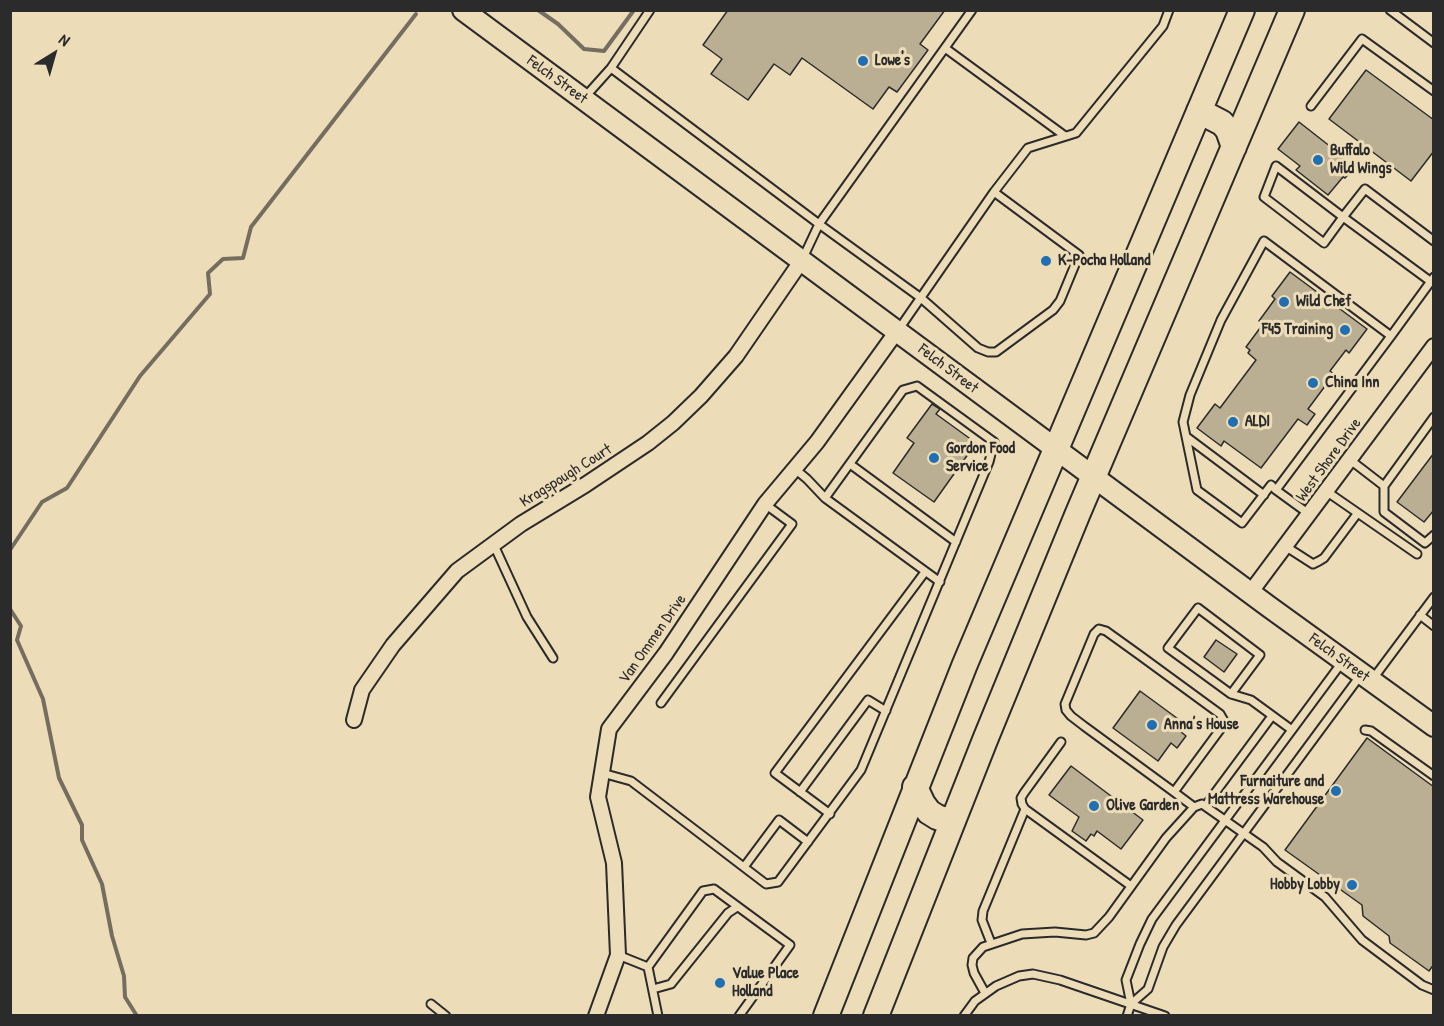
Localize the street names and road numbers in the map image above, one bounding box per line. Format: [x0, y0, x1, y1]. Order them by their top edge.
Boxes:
street label: Felch Street [523, 52, 591, 108]
street label: Felch Street [914, 340, 982, 398]
street label: West Shore Drive [1292, 415, 1366, 505]
street label: Kragspough Court [517, 440, 615, 512]
street label: Van Ommen Drive [615, 591, 691, 687]
street label: Felch Street [1305, 630, 1373, 686]

